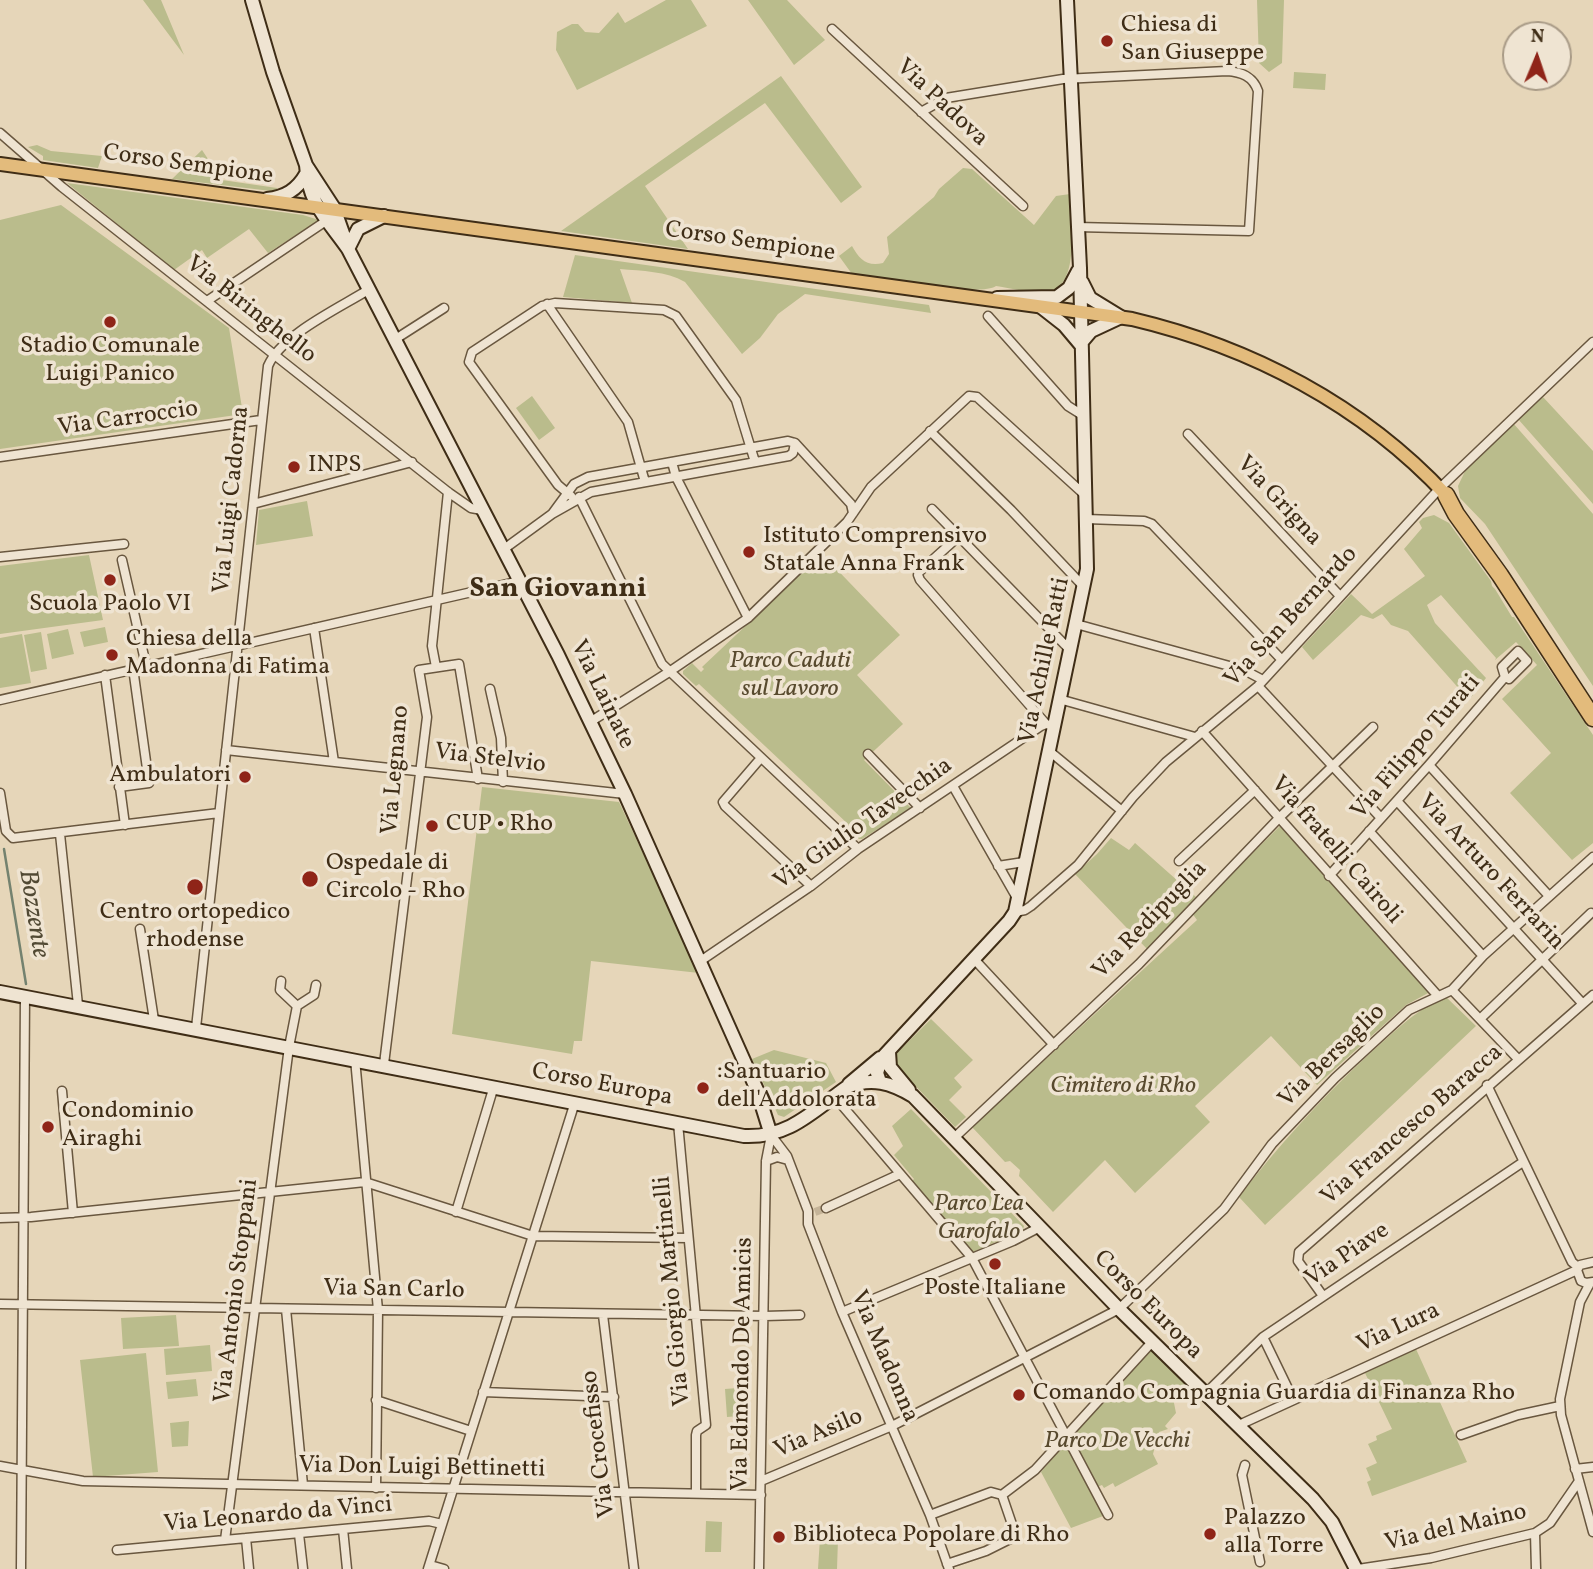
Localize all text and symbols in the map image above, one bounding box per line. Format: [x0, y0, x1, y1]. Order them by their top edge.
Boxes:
place label: Chiesa di San Giuseppe [1121, 13, 1264, 69]
north arrow [1502, 21, 1572, 91]
text: N [1530, 24, 1545, 50]
marker: Chiesa di San Giuseppe [1099, 33, 1115, 49]
street label: Via Padova [889, 54, 993, 154]
street label: Corso Sempione [101, 140, 275, 192]
street label: Corso Sempione [663, 217, 837, 269]
street label: Via Biringhello [179, 251, 321, 371]
marker: Stadio Comunale Luigi Panico [102, 314, 118, 330]
place label: Stadio Comunale Luigi Panico [20, 334, 200, 390]
street label: Via Carroccio [56, 396, 200, 444]
street label: Via Luigi Cadorna [209, 405, 257, 595]
street label: Via Grigna [1229, 451, 1327, 553]
place label: INPS [308, 453, 361, 481]
marker: INPS [286, 459, 302, 475]
place label: Istituto Comprensivo Statale Anna Frank [763, 524, 987, 580]
street label: Via San Bernardo [1219, 541, 1365, 695]
marker: Istituto Comprensivo Statale Anna Frank [741, 544, 757, 560]
marker: Scuola Paolo VI [102, 572, 118, 588]
district label: San Giovanni [469, 574, 647, 608]
street label: Via Achille Ratti [1014, 575, 1078, 747]
place label: Scuola Paolo VI [29, 592, 191, 620]
place label: Chiesa della Madonna di Fatima [126, 627, 330, 683]
street label: Via Lainate [562, 636, 640, 754]
marker: Chiesa della Madonna di Fatima [104, 647, 120, 663]
park label: Parco Caduti sul Lavoro [729, 649, 851, 705]
street label: Via Filippo Turati [1346, 670, 1488, 826]
street label: Via Legnano [377, 704, 417, 836]
street label: Via Stelvio [433, 739, 547, 781]
street label: Via Giulio Tavecchia [769, 753, 959, 897]
place label: Ambulatori [109, 763, 231, 791]
marker: Ambulatori [237, 769, 253, 785]
street label: Via fratelli Cairoli [1263, 771, 1407, 931]
street label: Via Arturo Ferrarin [1410, 789, 1570, 957]
place label: CUP • Rho [446, 812, 553, 840]
marker: CUP • Rho [424, 818, 440, 834]
place label: Ospedale di Circolo - Rho [326, 851, 465, 907]
street label: Via Redipuglia [1087, 856, 1215, 986]
water label: Bozzente [10, 868, 54, 960]
marker: Ospedale di Circolo - Rho [300, 869, 320, 889]
marker: Centro ortopedico rhodense [185, 877, 205, 897]
place label: Centro ortopedico rhodense [100, 900, 290, 956]
street label: Via Bersaglio [1274, 999, 1392, 1115]
street label: Via Francesco Baracca [1316, 1039, 1510, 1213]
street label: Corso Europa [529, 1058, 675, 1114]
place label: :Santuario dell'Addolorata [717, 1060, 877, 1116]
park label: Cimitero di Rho [1050, 1074, 1196, 1102]
marker: :Santuario dell'Addolorata [695, 1080, 711, 1096]
place label: Condominio Airaghi [62, 1099, 194, 1155]
marker: Condominio Airaghi [40, 1119, 56, 1135]
street label: Via Giorgio Martinelli [650, 1175, 698, 1407]
street label: Via Antonio Stoppani [210, 1177, 266, 1405]
park label: Parco Lea Garofalo [934, 1192, 1024, 1248]
street label: Via Piave [1300, 1217, 1396, 1295]
street label: Via Edmondo De Amicis [727, 1237, 761, 1491]
street label: Corso Europa [1086, 1245, 1208, 1367]
marker: Poste Italiane [987, 1256, 1003, 1272]
street label: Via San Carlo [323, 1275, 465, 1307]
place label: Poste Italiane [924, 1276, 1066, 1304]
street label: Via Madonna [842, 1287, 924, 1427]
street label: Via Lura [1353, 1297, 1445, 1361]
street label: Via Crocefisso [577, 1369, 623, 1519]
place label: Comando Compagnia Guardia di Finanza Rho [1033, 1381, 1515, 1409]
marker: Comando Compagnia Guardia di Finanza Rho [1011, 1387, 1027, 1403]
street label: Via Asilo [770, 1403, 868, 1467]
park label: Parco De Vecchi [1044, 1429, 1190, 1457]
street label: Via Don Luigi Bettinetti [298, 1452, 546, 1486]
street label: Via Leonardo da Vinci [163, 1492, 393, 1540]
street label: Via del Maino [1382, 1499, 1530, 1559]
place label: Palazzo alla Torre [1224, 1506, 1324, 1562]
place label: Biblioteca Popolare di Rho [793, 1523, 1069, 1551]
marker: Palazzo alla Torre [1202, 1526, 1218, 1542]
marker: Biblioteca Popolare di Rho [771, 1529, 787, 1545]

